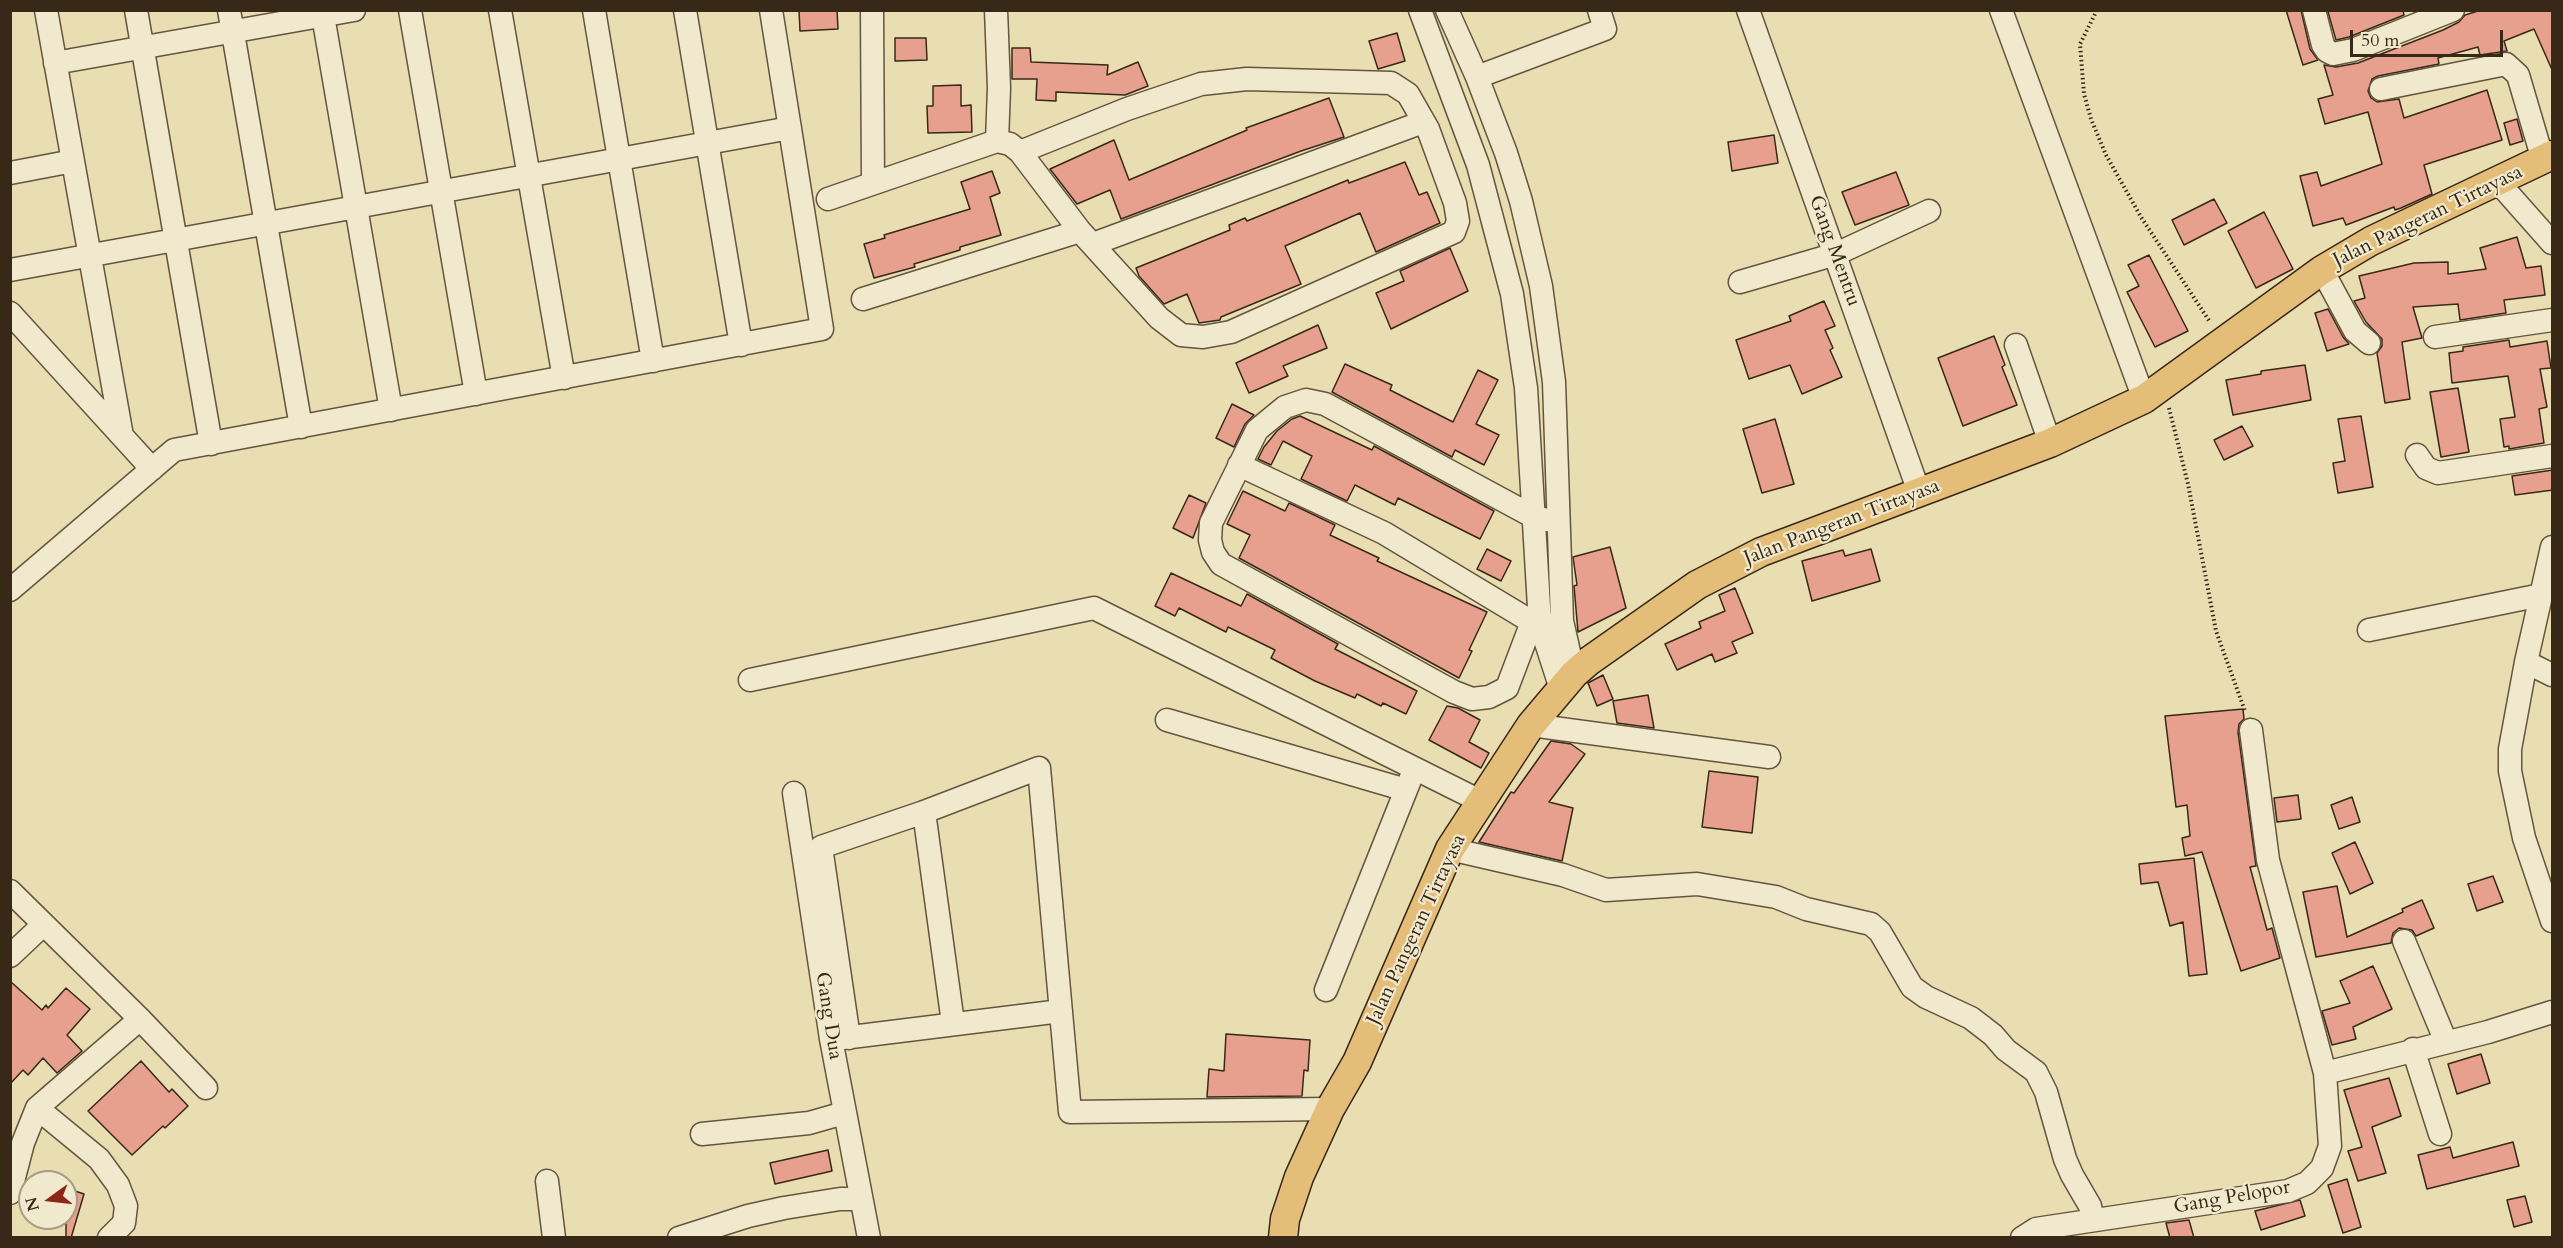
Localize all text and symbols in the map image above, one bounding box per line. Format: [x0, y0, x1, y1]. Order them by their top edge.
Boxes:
scale bar [2353, 18, 2506, 56]
text: 50 m [2361, 28, 2400, 53]
street label: Jalan Pangeran Tirtayasa [2329, 161, 2527, 273]
street label: Gang Mentru [1803, 192, 1865, 310]
street label: Jalan Pangeran Tirtayasa [1741, 475, 1943, 571]
street label: Jalan Pangeran Tirtayasa [1362, 831, 1472, 1029]
street label: Gang Dua [809, 971, 847, 1061]
north arrow [18, 1170, 78, 1230]
street label: Gang Pelopor [2172, 1176, 2292, 1220]
text: N [20, 1195, 45, 1214]

